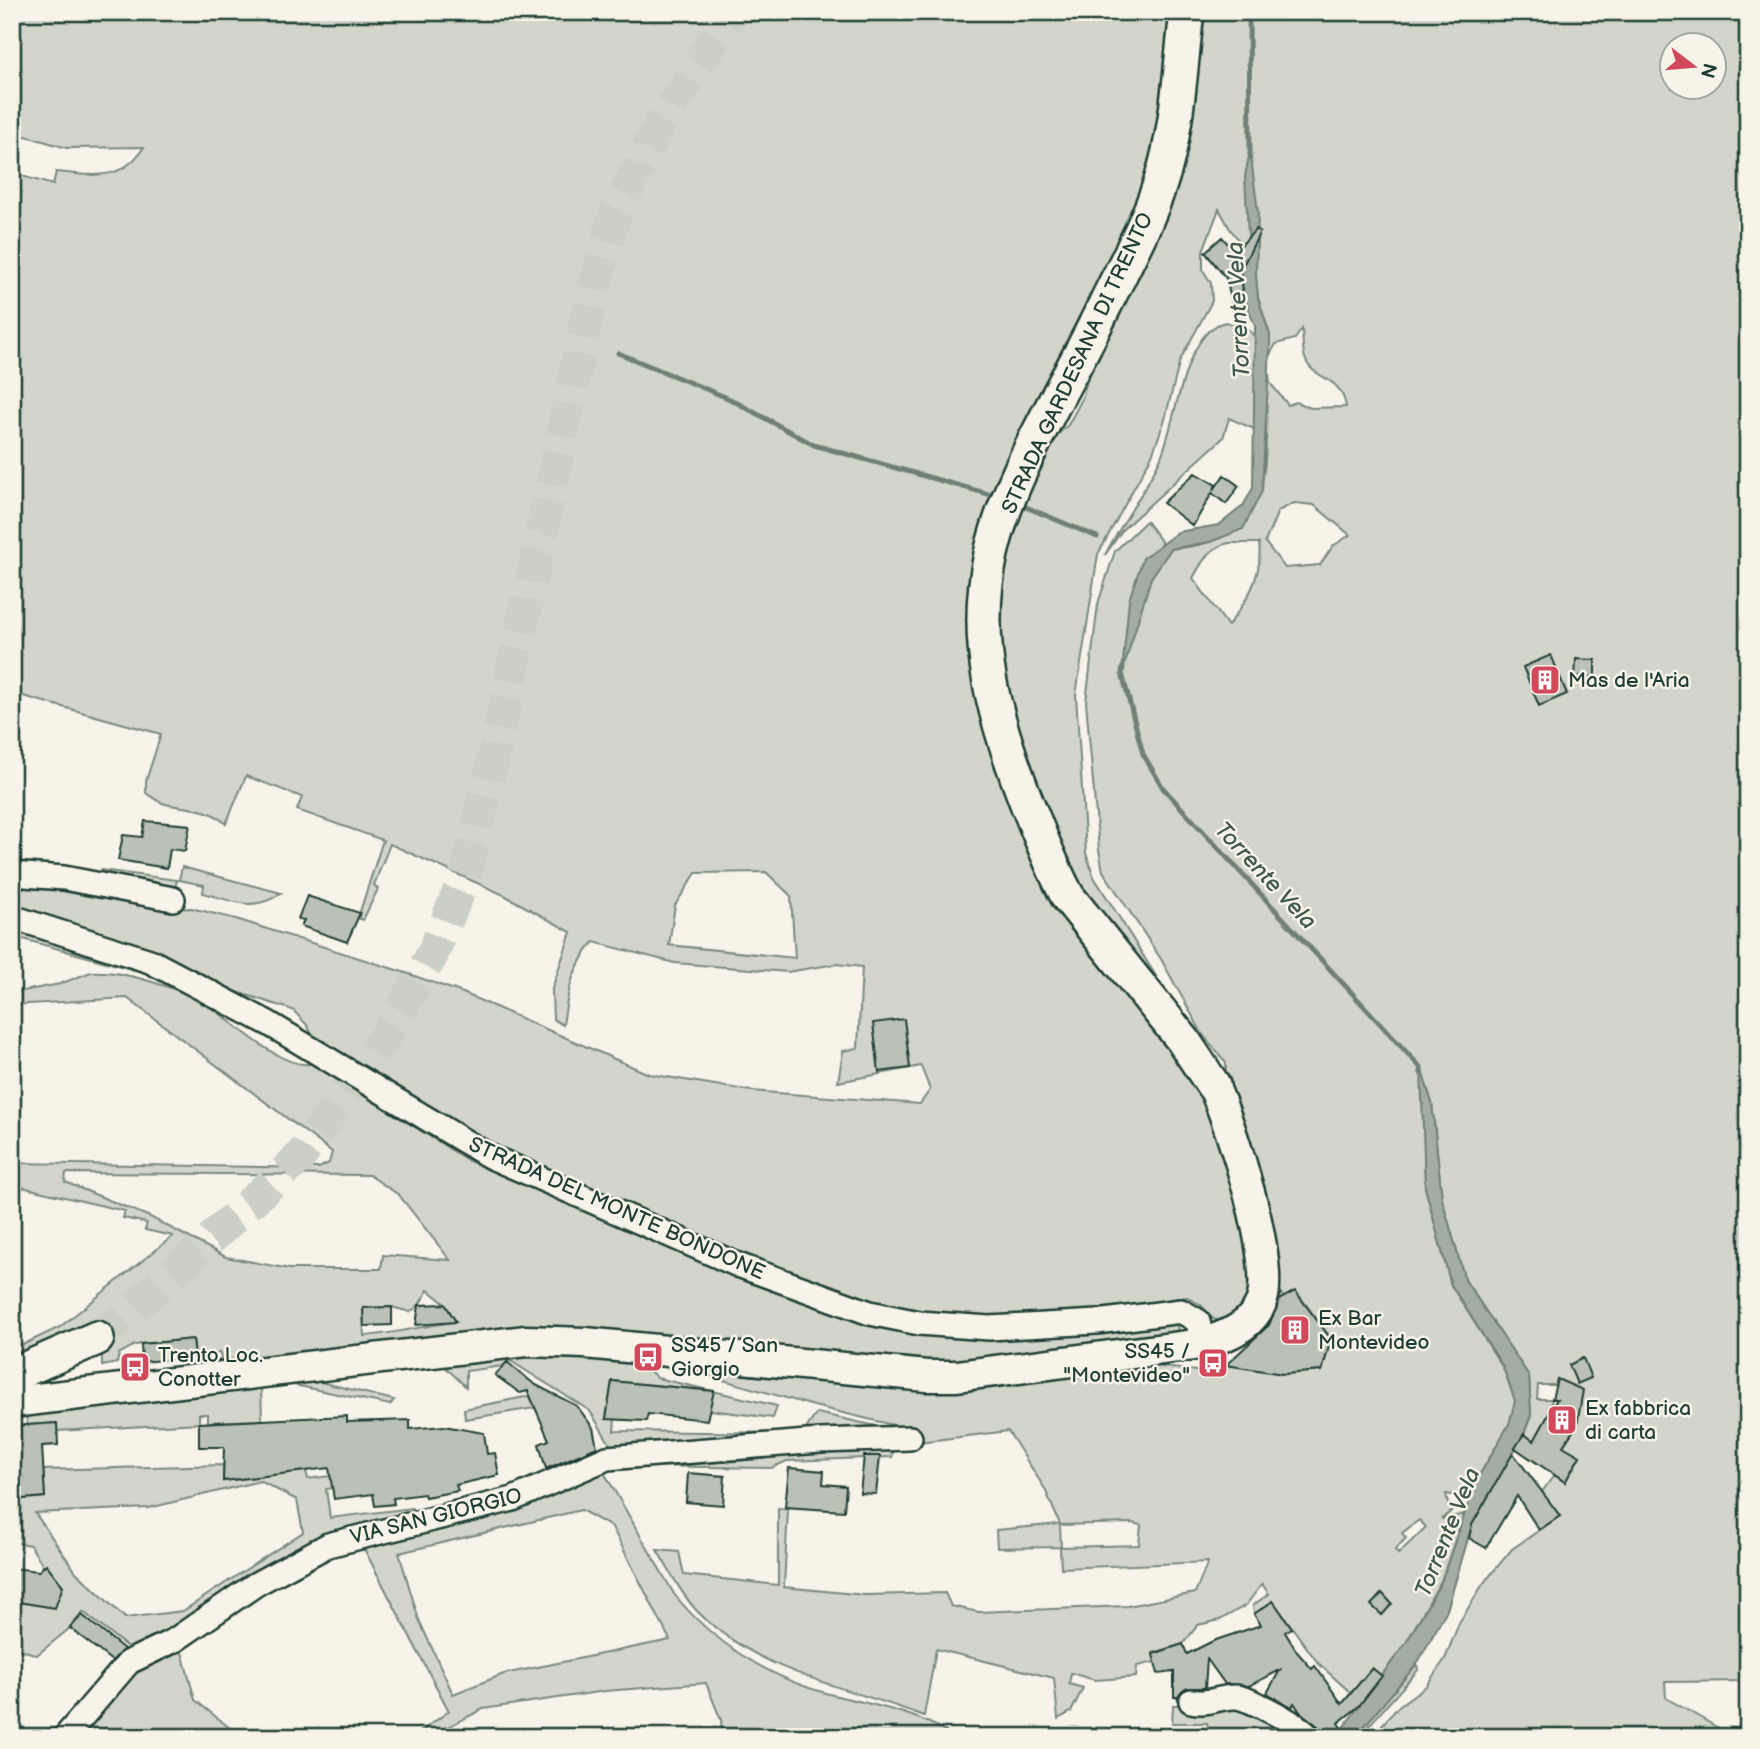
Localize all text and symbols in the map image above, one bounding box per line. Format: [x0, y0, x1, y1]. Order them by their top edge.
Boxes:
north arrow [1658, 32, 1728, 102]
text: N [1695, 60, 1721, 80]
street label: STRADA GARDESANA DI TRENTO [997, 209, 1158, 518]
water label: Torrente Vela [1221, 241, 1257, 379]
building icon: Mas de l'Aria [1528, 663, 1562, 697]
place label: Mas de l'Aria [1568, 668, 1690, 693]
water label: Torrente Vela [1208, 816, 1322, 935]
street label: STRADA DEL MONTE BONDONE [465, 1132, 769, 1285]
place label: Ex Bar Montevideo [1318, 1306, 1430, 1355]
building icon: Ex Bar Montevideo [1278, 1313, 1312, 1347]
place label: SS45 / San Giorgio [671, 1333, 778, 1382]
place label: SS45 / "Montevideo" [1063, 1339, 1190, 1388]
bus stop icon: SS45 / San Giorgio [631, 1340, 665, 1374]
place label: Trento Loc. Conotter [158, 1343, 263, 1392]
bus stop icon: SS45 / "Montevideo" [1196, 1346, 1230, 1380]
bus stop icon: Trento Loc. Conotter [118, 1350, 152, 1384]
place label: Ex fabbrica di carta [1585, 1396, 1691, 1445]
building icon: Ex fabbrica di carta [1545, 1403, 1579, 1437]
water label: Torrente Vela [1409, 1464, 1487, 1601]
street label: VIA SAN GIORGIO [348, 1483, 525, 1550]

